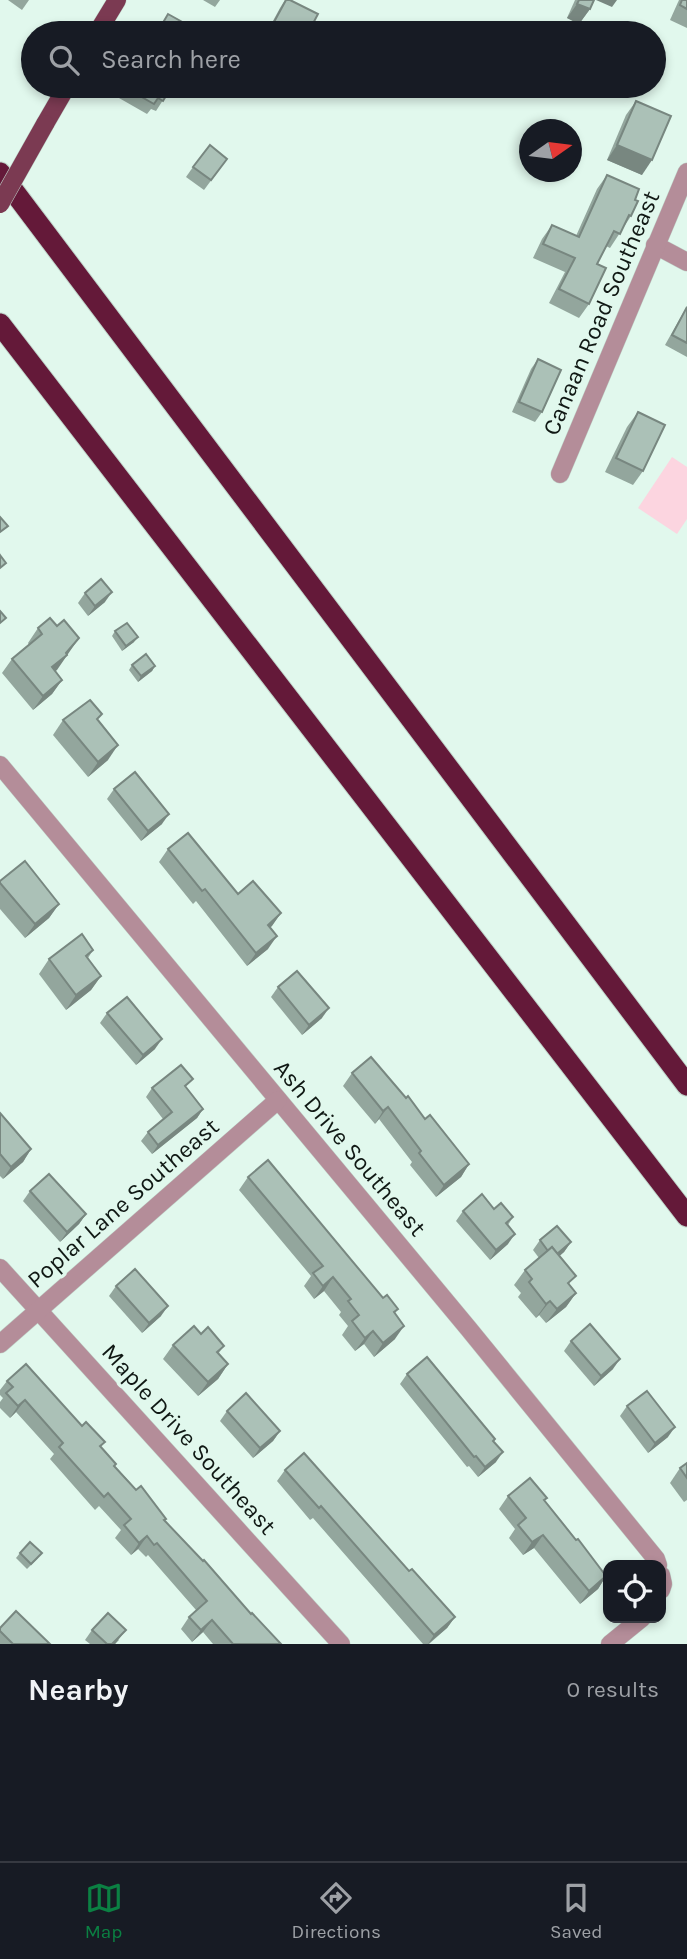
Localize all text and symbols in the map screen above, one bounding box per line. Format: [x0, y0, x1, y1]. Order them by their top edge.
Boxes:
search box [21, 21, 666, 98]
icon: search [45, 41, 83, 79]
text: Search here [101, 44, 241, 75]
north arrow [519, 119, 582, 182]
street label: Canaan Road Southeast [537, 187, 665, 439]
street label: Ash Drive Southeast [268, 1054, 432, 1242]
street label: Poplar Lane Southeast [22, 1112, 224, 1294]
street label: Maple Drive Southeast [96, 1338, 282, 1540]
map controls [603, 1560, 666, 1623]
button: locate [603, 1560, 666, 1623]
text: Nearby [28, 1672, 128, 1708]
text: 0 results [567, 1676, 659, 1703]
tab: Map [85, 1879, 123, 1943]
tab: Directions [292, 1879, 381, 1943]
tab: Saved [550, 1879, 602, 1943]

